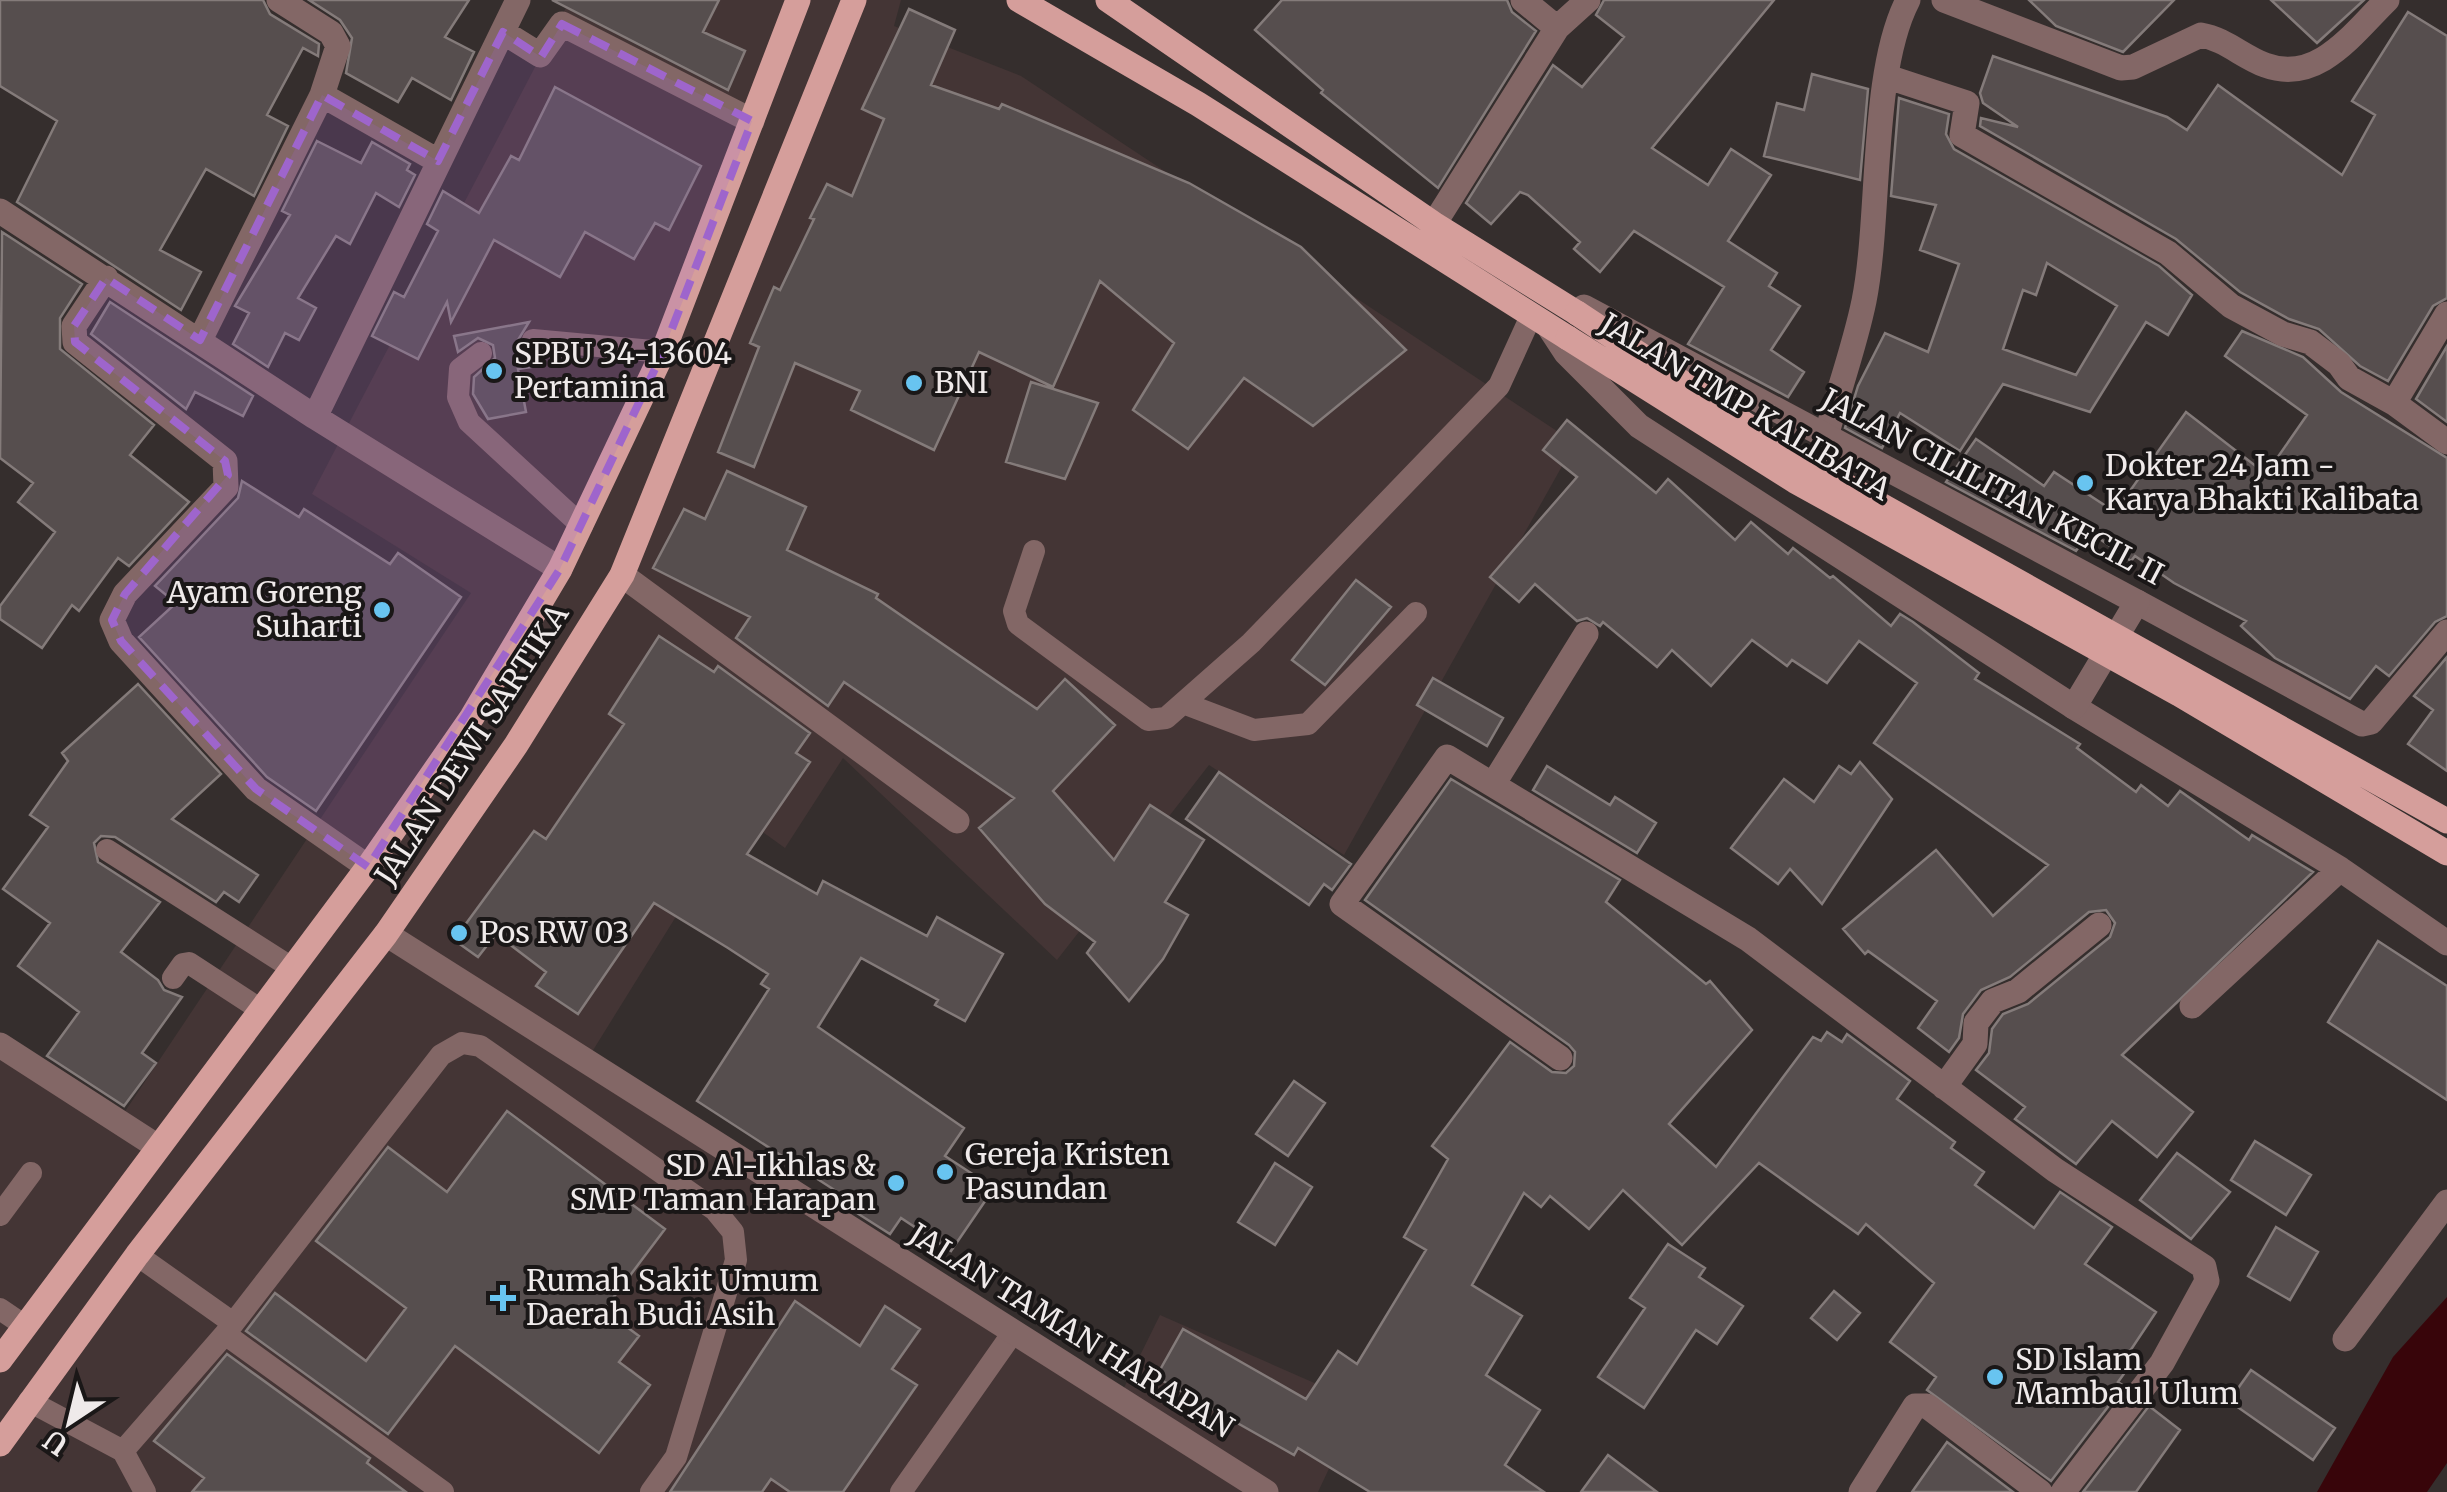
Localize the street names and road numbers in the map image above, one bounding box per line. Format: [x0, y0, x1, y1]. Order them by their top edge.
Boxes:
street label: JALAN TMP KALIBATA [1592, 304, 1898, 508]
street label: JALAN CILILITAN KECIL II [1814, 379, 2170, 593]
street label: JALAN DEWI SARTIKA [366, 596, 577, 893]
street label: JALAN TAMAN HARAPAN [901, 1214, 1241, 1446]

